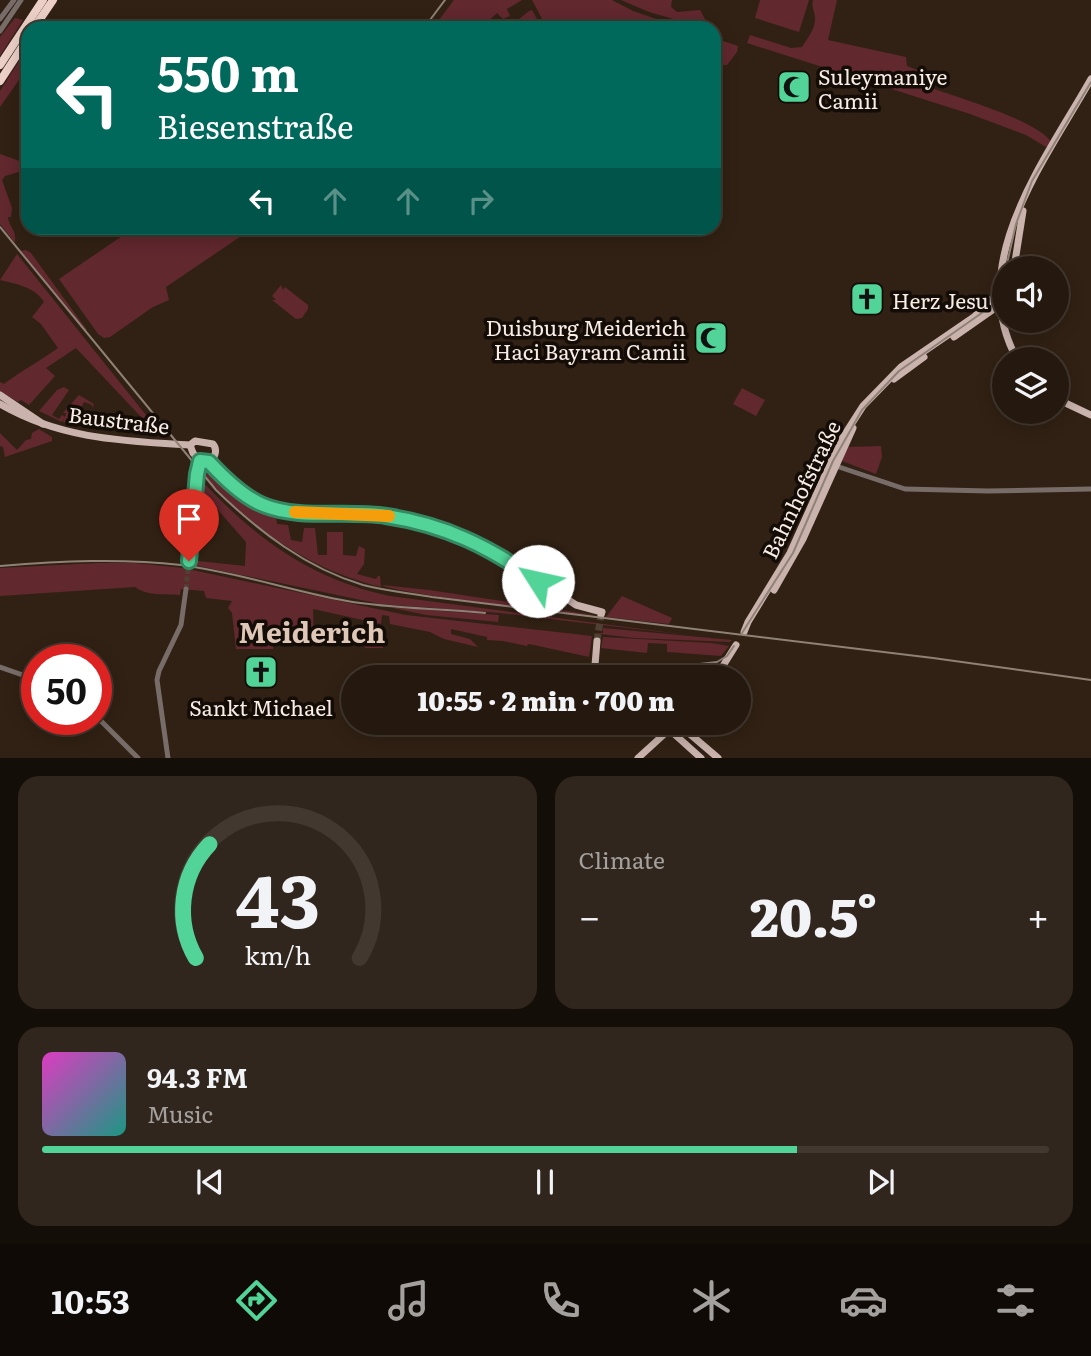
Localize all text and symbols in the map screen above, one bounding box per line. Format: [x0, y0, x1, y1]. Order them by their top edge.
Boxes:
text: 550 m [157, 34, 299, 107]
icon: left [42, 49, 133, 140]
place label: Suleymaniye Camii [818, 60, 947, 115]
mosque icon: Suleymaniye Camii [775, 68, 813, 106]
text: Biesenstraße [157, 101, 354, 149]
icon: left [243, 182, 281, 220]
icon: ahead [316, 182, 354, 220]
icon: ahead [389, 182, 427, 220]
icon: right [462, 182, 500, 220]
map controls [992, 256, 1069, 424]
button: sound [992, 256, 1069, 333]
church icon: Herz Jesu [848, 280, 886, 318]
place label: Herz Jesu [892, 284, 989, 315]
place label: Duisburg Meiderich Haci Bayram Camii [486, 311, 686, 366]
mosque icon: Duisburg Meiderich Haci Bayram Camii [692, 319, 730, 357]
button: layers [992, 347, 1069, 424]
street label: Baustraße [67, 397, 171, 441]
street label: Bahnhofstraße [753, 414, 847, 563]
pin [159, 489, 219, 561]
icon: arrive [170, 500, 208, 538]
position arrow [501, 544, 575, 618]
district label: Meiderich [239, 610, 385, 652]
speed limit sign: 50 [21, 644, 112, 735]
church icon: Sankt Michael [242, 653, 280, 691]
text: 10:55 · 2 min · 700 m [417, 680, 675, 719]
place label: Sankt Michael [189, 691, 333, 722]
text: Climate [579, 842, 665, 876]
text: 43 [235, 843, 320, 951]
text: 20.5° [750, 876, 877, 953]
text: − [579, 886, 601, 943]
text: + [1027, 886, 1049, 943]
text: km/h [244, 936, 311, 973]
text: 94.3 FM [147, 1057, 248, 1096]
text: Music [147, 1096, 213, 1130]
icon: previous [191, 1163, 229, 1201]
icon: pause [526, 1163, 564, 1201]
icon: next [862, 1163, 900, 1201]
text: 10:53 [51, 1276, 130, 1324]
icon: directions [232, 1276, 281, 1325]
icon: music [384, 1276, 433, 1325]
icon: phone [536, 1276, 585, 1325]
icon: climate [687, 1276, 736, 1325]
icon: car [839, 1276, 888, 1325]
icon: filters [991, 1276, 1040, 1325]

